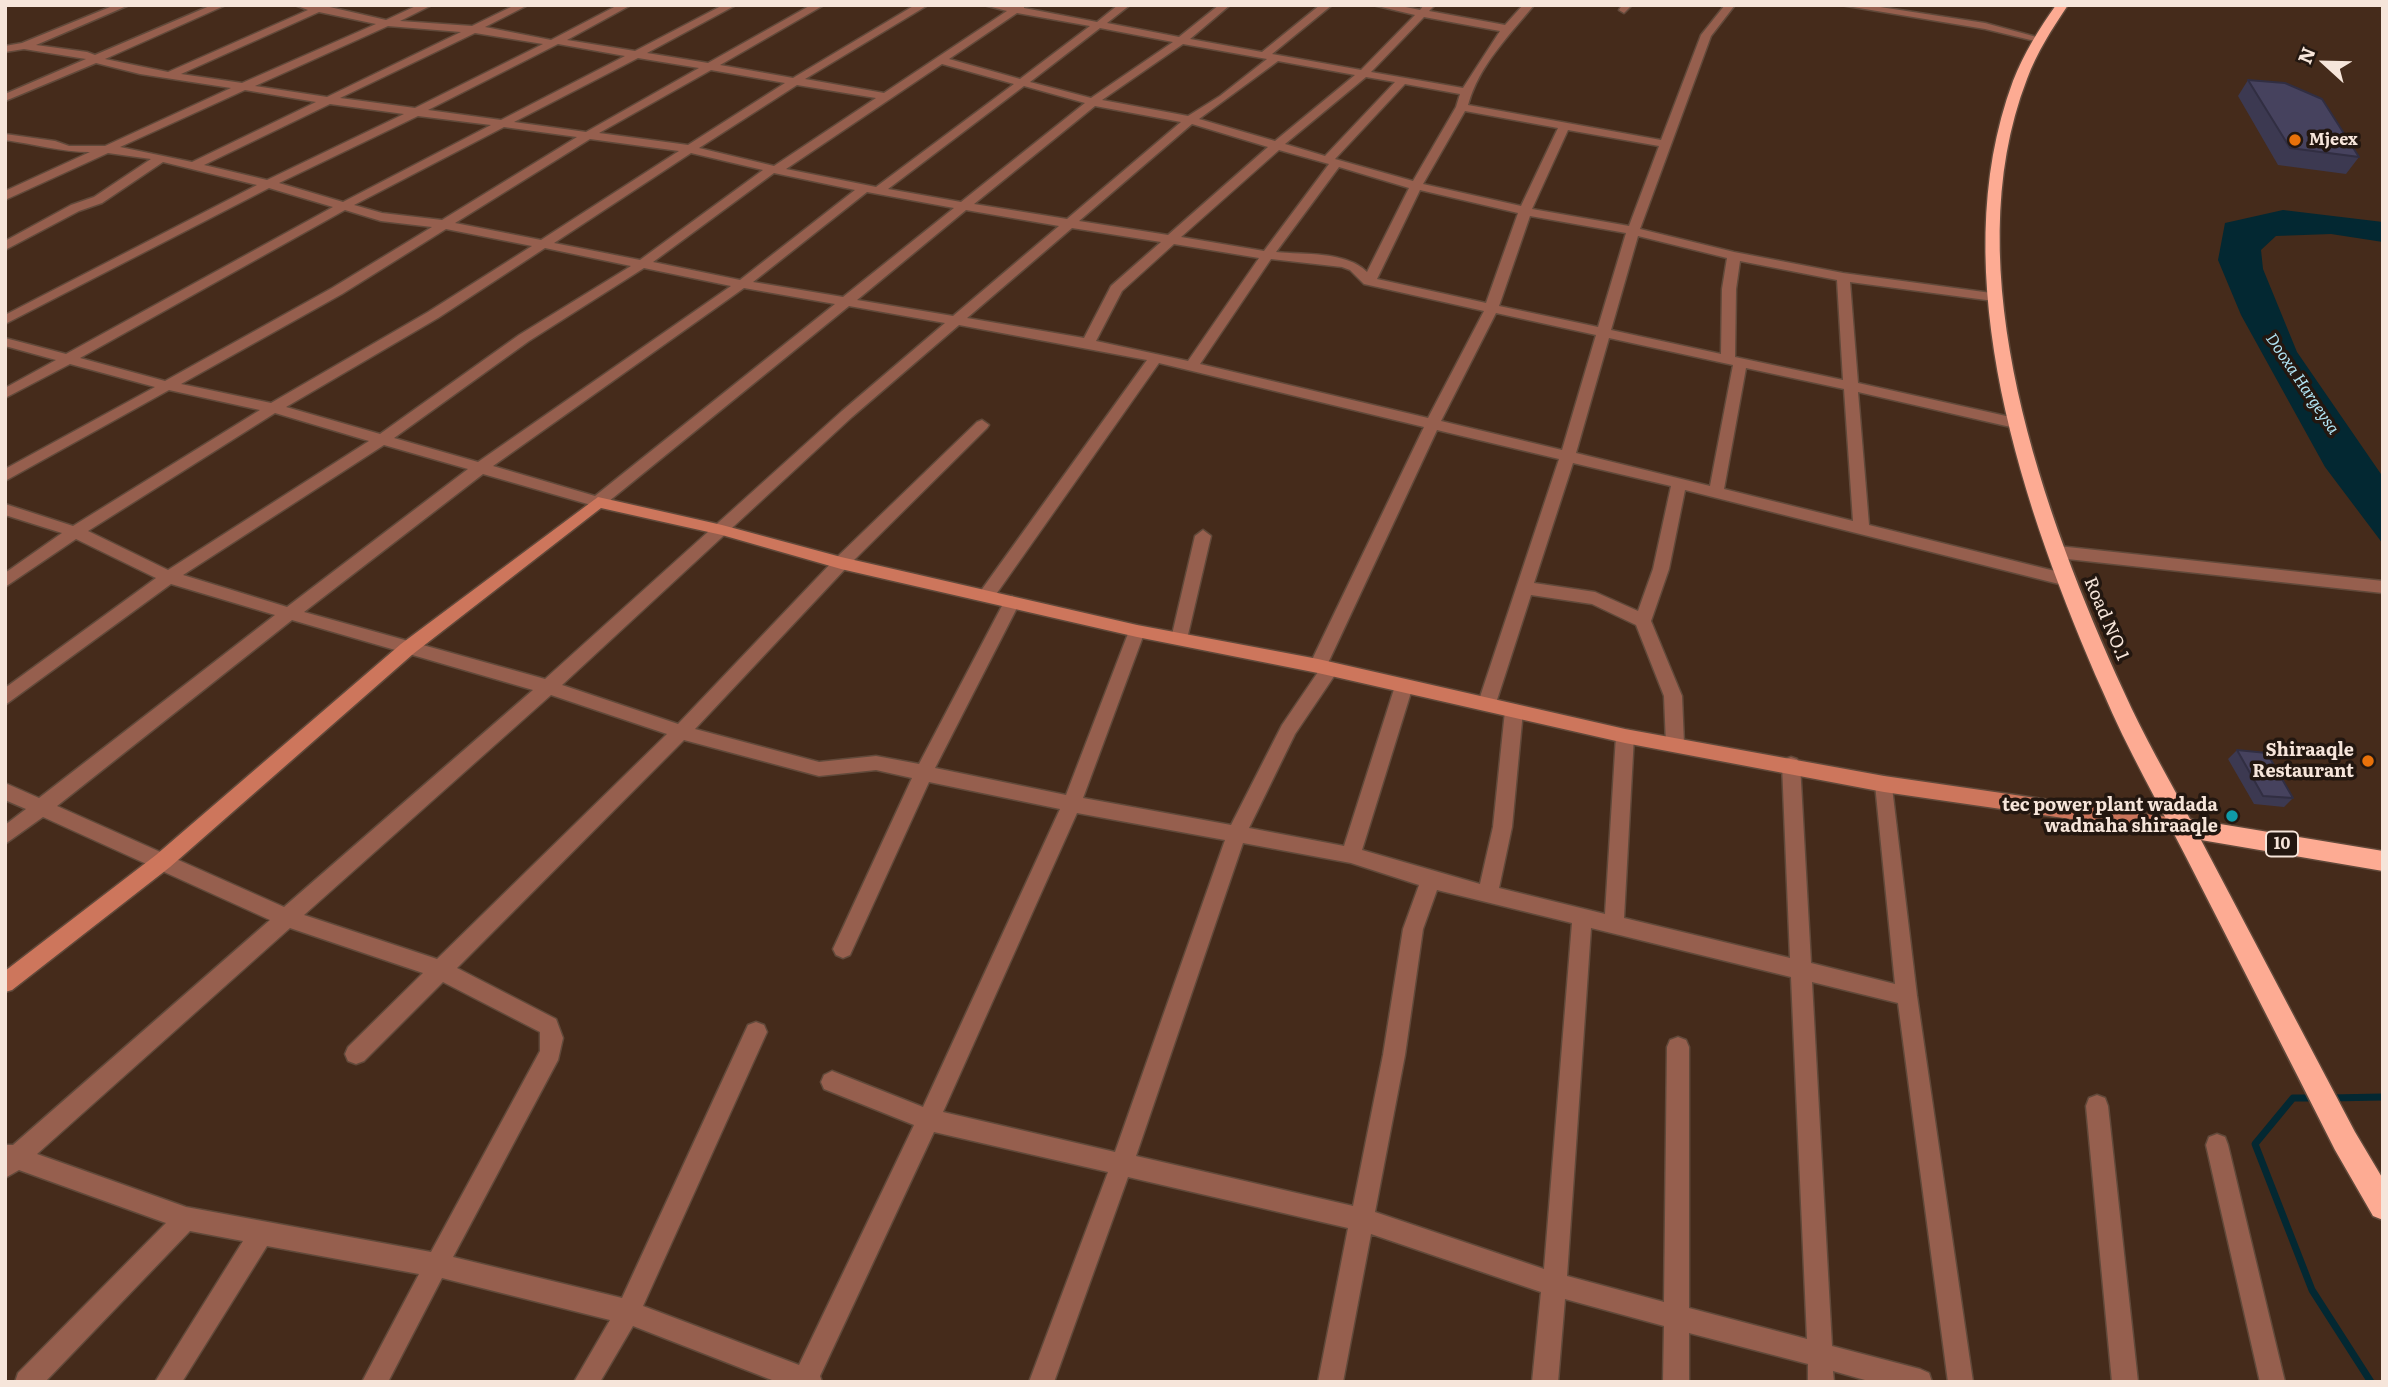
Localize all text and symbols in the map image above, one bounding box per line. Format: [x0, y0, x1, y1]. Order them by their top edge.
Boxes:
north arrow [2290, 28, 2360, 98]
text: N [2290, 43, 2321, 68]
place label: Mjeex [2309, 130, 2358, 150]
marker: Mjeex [2287, 132, 2303, 148]
water label: Dooxa Hargeysa [2261, 330, 2343, 438]
street label: Road NO.1 [2079, 574, 2133, 664]
place label: Shiraaqle Restaurant [2252, 740, 2354, 782]
marker: Shiraaqle Restaurant [2360, 753, 2376, 769]
place label: tec power plant wadada wadnaha shiraaqle [2002, 795, 2218, 838]
marker: tec power plant wadada wadnaha shiraaqle [2224, 808, 2240, 824]
road number: 10 [2266, 832, 2298, 856]

